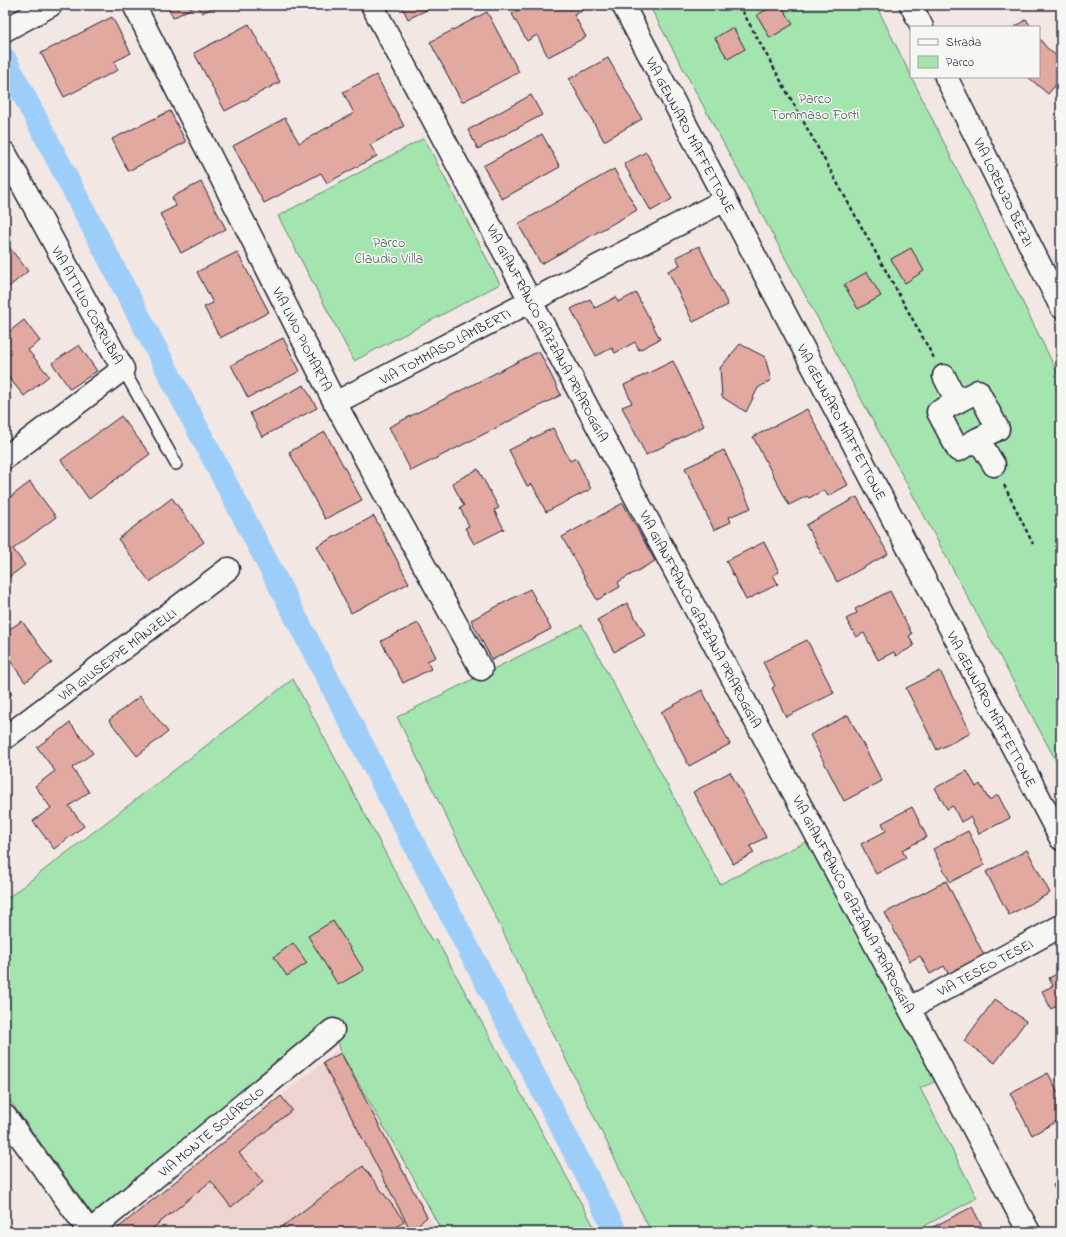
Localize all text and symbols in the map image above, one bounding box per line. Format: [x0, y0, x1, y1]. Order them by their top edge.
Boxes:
legend [910, 26, 1040, 78]
text: Strada [946, 34, 981, 52]
street label: VIA GENNARO MAFFETTONE [639, 53, 740, 218]
text: Parco [946, 54, 974, 72]
park label: Parco Tommaso Forti [771, 89, 859, 126]
street label: VIA LORENZO BEZZI [967, 134, 1038, 250]
street label: VIA GIANFRANCO GAZZANA PRIAROGGIA [480, 220, 613, 446]
park label: Parco Claudio Villa [355, 233, 423, 270]
street label: VIA ATTILIO CORRUBIA [45, 242, 128, 369]
street label: VIA LIVIO PIOMARTA [266, 283, 337, 395]
street label: VIA TOMMASO LAMBERTI [376, 304, 515, 391]
street label: VIA GENNARO MAFFETTONE [790, 340, 891, 505]
street label: VIA GIANFRANCO GAZZANA PRIAROGGIA [633, 506, 766, 732]
street label: VIA GIUSEPPE MANZELLI [53, 604, 182, 707]
street label: VIA GENNARO MAFFETTONE [940, 627, 1041, 792]
street label: VIA GIANFRANCO GAZZANA PRIAROGGIA [786, 791, 919, 1017]
street label: VIA TESEO TESEI [933, 934, 1037, 1003]
street label: VIA MONTE SOLAROLO [154, 1081, 269, 1183]

